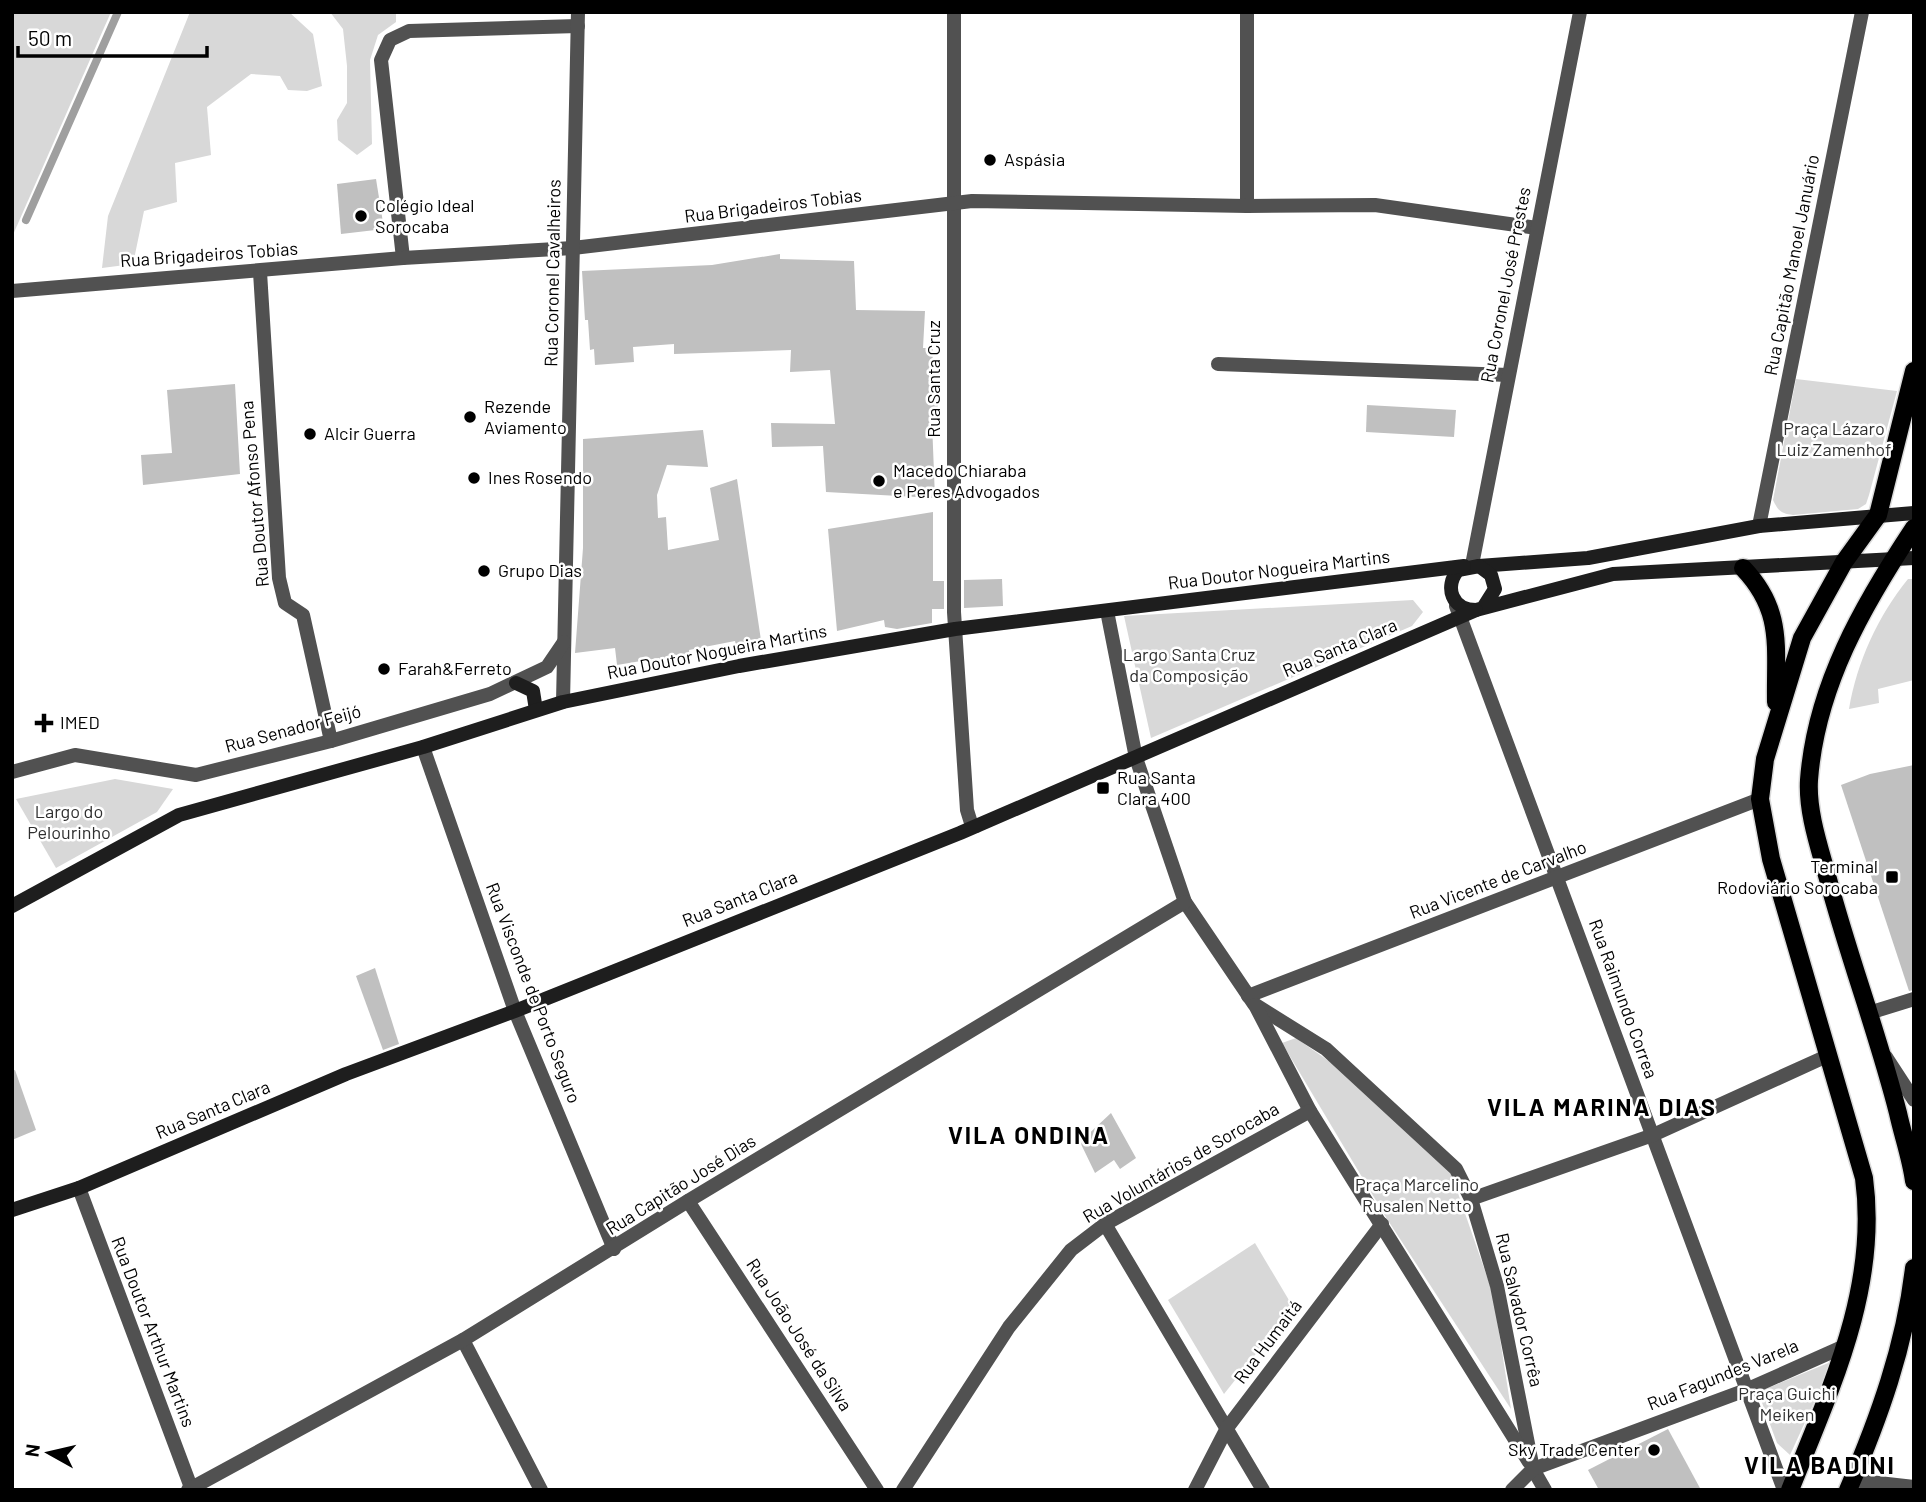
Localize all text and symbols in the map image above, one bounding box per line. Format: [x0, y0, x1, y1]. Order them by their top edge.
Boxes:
scale bar [18, 14, 206, 58]
text: 50 m [28, 25, 72, 50]
place label: Aspásia [1004, 148, 1065, 170]
marker: Aspásia [982, 152, 998, 168]
street label: Rua Capitão Manoel Januário [1759, 152, 1823, 377]
street label: Rua Coronel Cavalheiros [539, 179, 565, 367]
street label: Rua Brigadeiros Tobias [683, 183, 863, 227]
street label: Rua Coronel José Prestes [1475, 185, 1535, 385]
place label: Colégio Ideal Sorocaba [375, 194, 474, 237]
marker: Colégio Ideal Sorocaba [353, 208, 369, 224]
street label: Rua Brigadeiros Tobias [119, 237, 299, 271]
street label: Rua Santa Cruz [922, 320, 944, 438]
place label: Rezende Aviamento [484, 395, 567, 438]
street label: Rua Doutor Afonso Pena [235, 400, 273, 588]
marker: Rezende Aviamento [462, 409, 478, 425]
park label: Praça Lázaro Luiz Zamenhof [1777, 417, 1891, 460]
place label: Alcir Guerra [324, 422, 416, 444]
marker: Alcir Guerra [302, 426, 318, 442]
place label: Macedo Chiaraba e Peres Advogados [893, 459, 1040, 502]
place label: Ines Rosendo [488, 466, 592, 488]
marker: Ines Rosendo [466, 470, 482, 486]
marker: Macedo Chiaraba e Peres Advogados [871, 473, 887, 489]
street label: Rua Doutor Nogueira Martins [1167, 544, 1391, 594]
place label: Grupo Dias [498, 559, 582, 581]
marker: Grupo Dias [476, 563, 492, 579]
street label: Rua Santa Clara [1279, 613, 1400, 681]
street label: Rua Doutor Nogueira Martins [605, 619, 829, 683]
park label: Largo Santa Cruz da Composição [1123, 643, 1255, 686]
place label: Farah&Ferreto [398, 657, 512, 679]
marker: Farah&Ferreto [376, 661, 392, 677]
street label: Rua Senador Feijó [222, 699, 363, 757]
place label: IMED [60, 711, 100, 733]
marker: IMED [34, 713, 54, 733]
place label: Rua Santa Clara 400 [1117, 766, 1196, 809]
marker: Rua Santa Clara 400 [1095, 780, 1111, 796]
park label: Largo do Pelourinho [27, 800, 111, 843]
street label: Rua Vicente de Carvalho [1406, 835, 1589, 923]
place label: Terminal Rodoviário Sorocaba [1717, 855, 1878, 898]
street label: Rua Santa Clara [679, 865, 800, 931]
marker: Terminal Rodoviário Sorocaba [1884, 869, 1900, 885]
street label: Rua Visconde de Porto Seguro [482, 879, 586, 1106]
street label: Rua Raimundo Correa [1585, 916, 1663, 1081]
street label: Rua Santa Clara [152, 1075, 273, 1143]
district label: VILA MARINA DIAS [1487, 1092, 1717, 1121]
street label: Rua Voluntários de Sorocaba [1079, 1097, 1282, 1227]
district label: VILA ONDINA [948, 1120, 1110, 1149]
street label: Rua Capitão José Dias [601, 1129, 759, 1239]
park label: Praça Marcelino Rusalen Netto [1355, 1173, 1479, 1216]
street label: Rua Salvador Corrêa [1492, 1231, 1548, 1389]
street label: Rua Doutor Arthur Martins [107, 1233, 200, 1430]
street label: Rua João José da Silva [742, 1254, 857, 1415]
street label: Rua Humaitá [1229, 1295, 1306, 1388]
street label: Rua Fagundes Varela [1644, 1334, 1801, 1414]
park label: Praça Guichi Meiken [1738, 1382, 1836, 1425]
north arrow [14, 1418, 84, 1488]
place label: Sky Trade Center [1508, 1438, 1640, 1460]
marker: Sky Trade Center [1646, 1442, 1662, 1458]
text: N [19, 1443, 44, 1458]
district label: VILA BADINI [1744, 1450, 1896, 1479]

